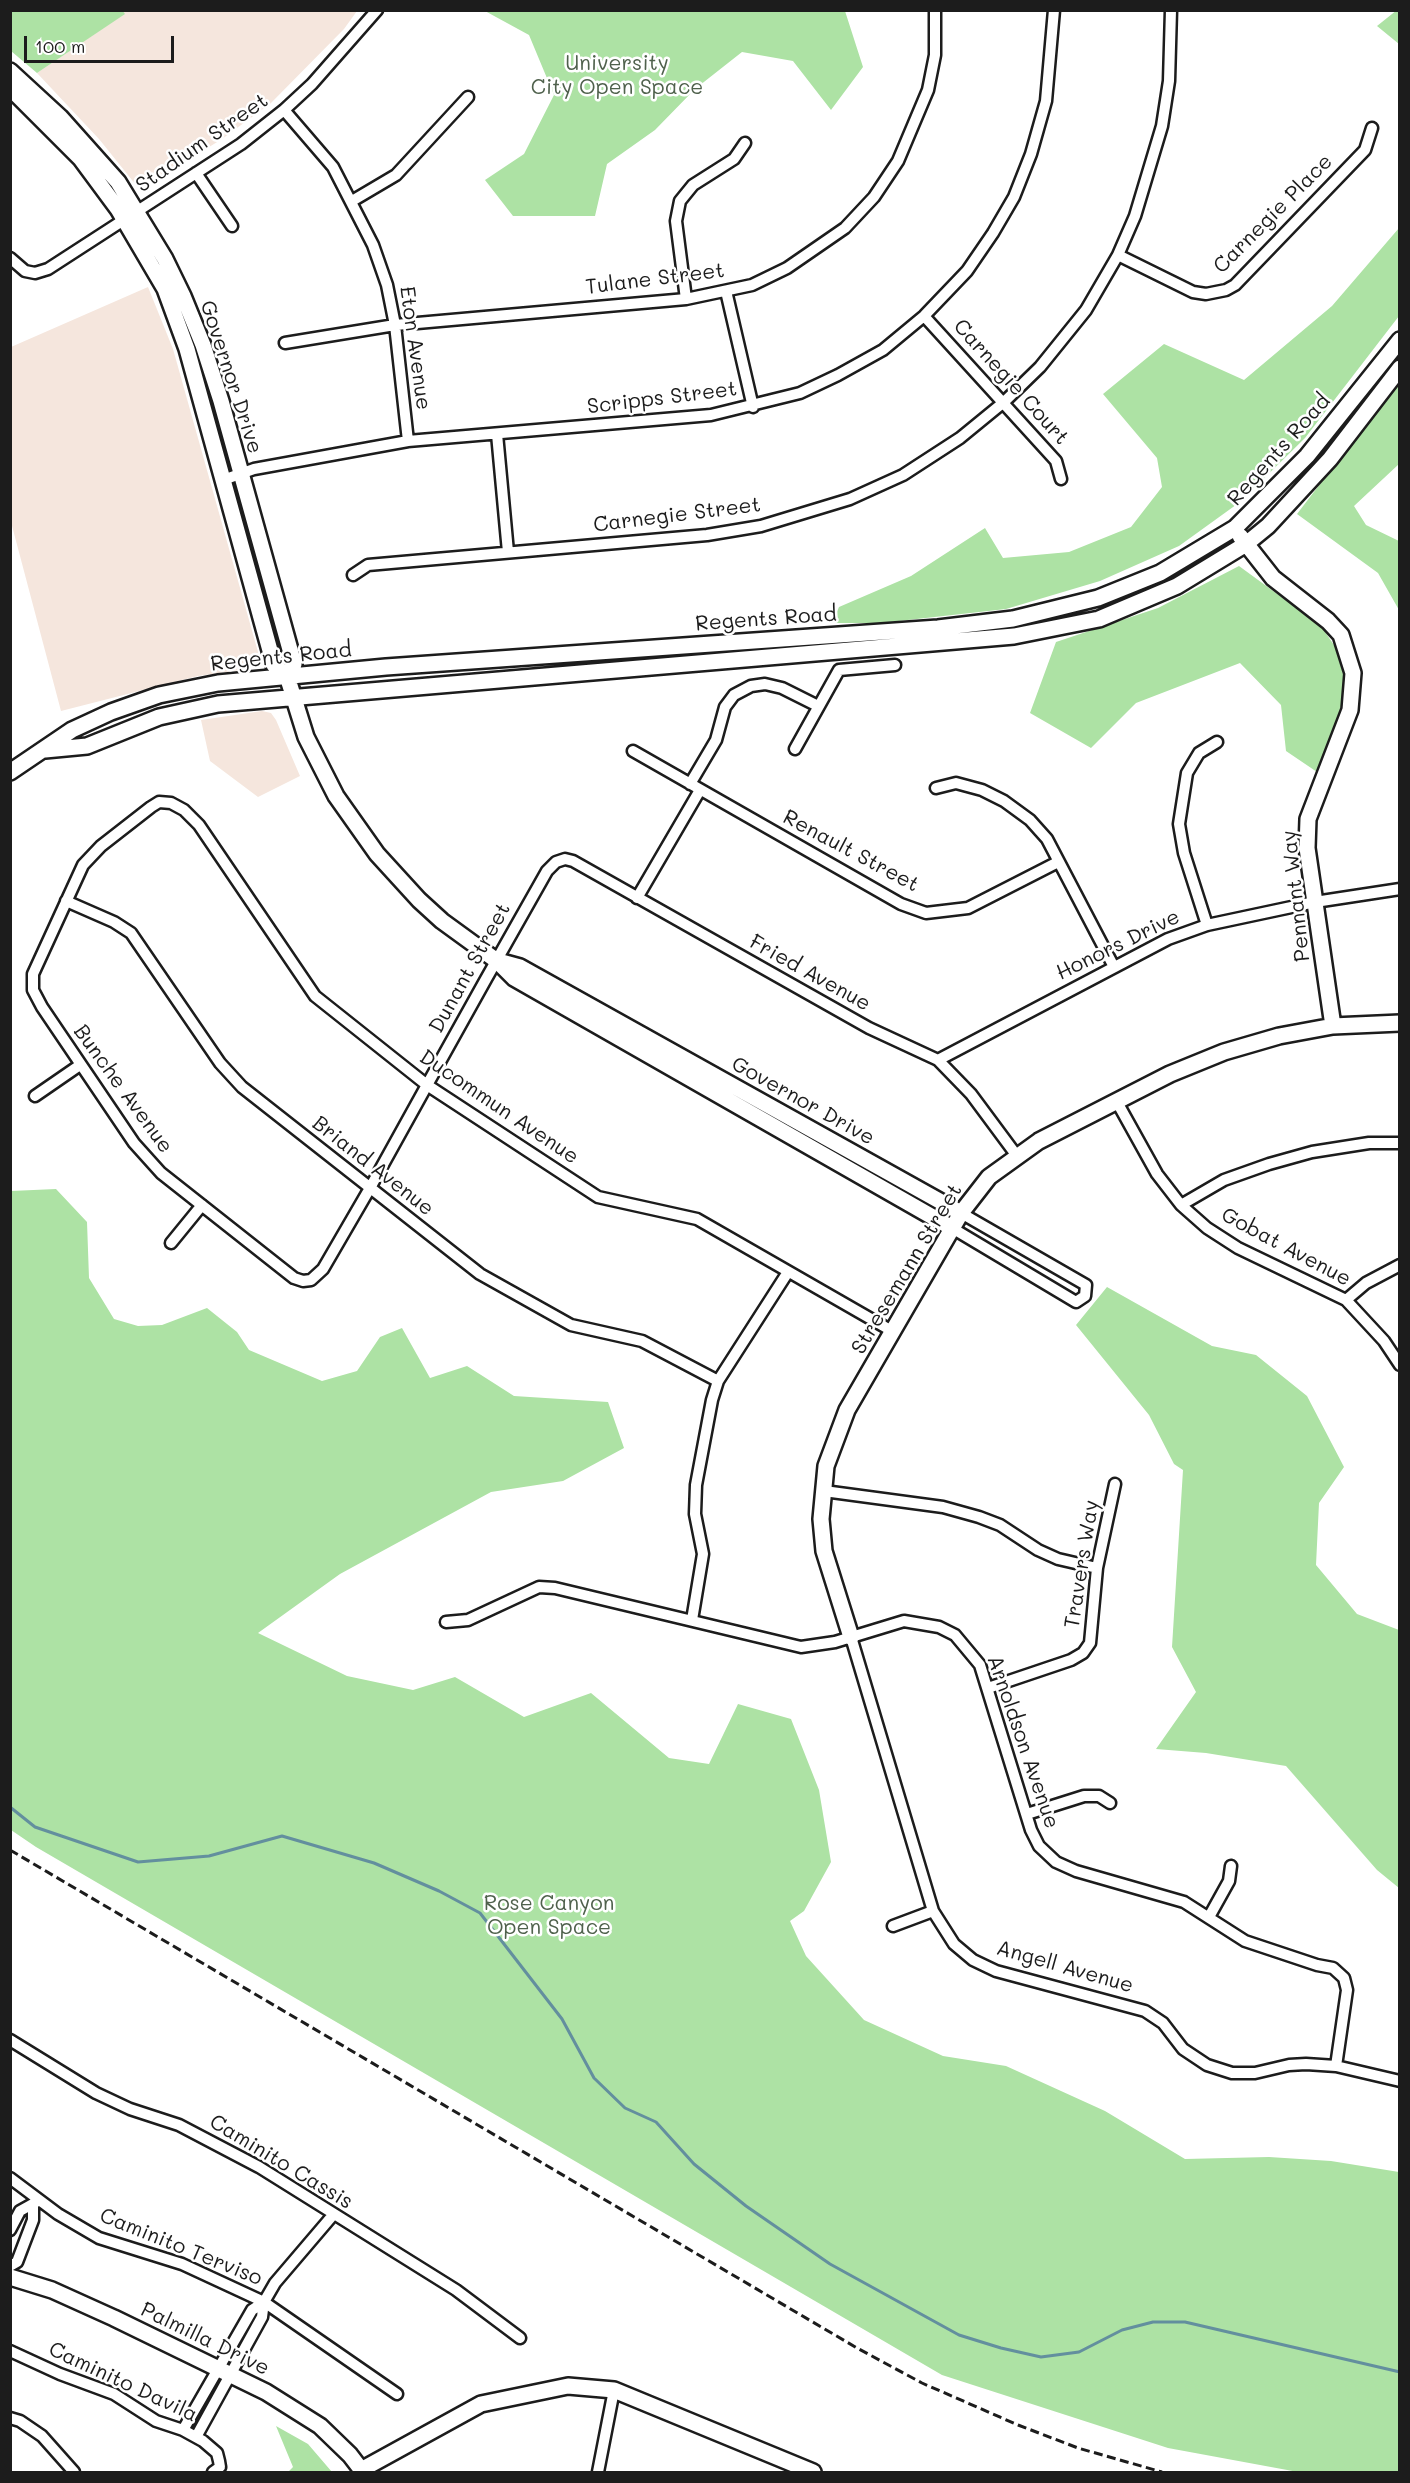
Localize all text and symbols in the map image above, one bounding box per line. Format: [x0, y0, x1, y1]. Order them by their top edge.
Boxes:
scale bar [27, 24, 177, 62]
text: 100 m [35, 34, 85, 58]
park label: University City Open Space [531, 51, 703, 101]
street label: Stadium Street [131, 88, 273, 198]
street label: Carnegie Place [1208, 149, 1338, 279]
street label: Tulane Street [584, 258, 726, 300]
street label: Eton Avenue [394, 284, 436, 412]
street label: Governor Drive [194, 297, 268, 457]
street label: Carnegie Court [948, 314, 1074, 450]
street label: Scripps Street [586, 376, 738, 420]
street label: Regents Road [1222, 389, 1336, 511]
street label: Carnegie Street [592, 492, 762, 538]
street label: Regents Road [694, 601, 838, 637]
street label: Regents Road [209, 637, 353, 677]
street label: Renault Street [779, 804, 923, 898]
street label: Pennant Way [1277, 829, 1315, 963]
street label: Dunant Street [424, 898, 516, 1038]
street label: Honors Drive [1052, 904, 1184, 986]
street label: Fried Avenue [745, 929, 875, 1017]
street label: Bunche Avenue [68, 1020, 178, 1158]
street label: Ducommun Avenue [415, 1044, 583, 1170]
street label: Governor Drive [727, 1051, 879, 1151]
street label: Briand Avenue [307, 1111, 439, 1221]
street label: Stresemann Street [846, 1179, 968, 1359]
street label: Gobat Avenue [1217, 1202, 1355, 1292]
street label: Travers Way [1059, 1498, 1105, 1630]
street label: Arnoldson Avenue [982, 1652, 1064, 1832]
park label: Rose Canyon Open Space [484, 1891, 614, 1941]
street label: Angell Avenue [994, 1935, 1136, 1999]
street label: Caminito Cassis [205, 2109, 357, 2215]
street label: Caminito Terviso [96, 2203, 266, 2291]
street label: Palmilla Drive [136, 2297, 274, 2381]
street label: Caminito Davila [45, 2337, 201, 2427]

